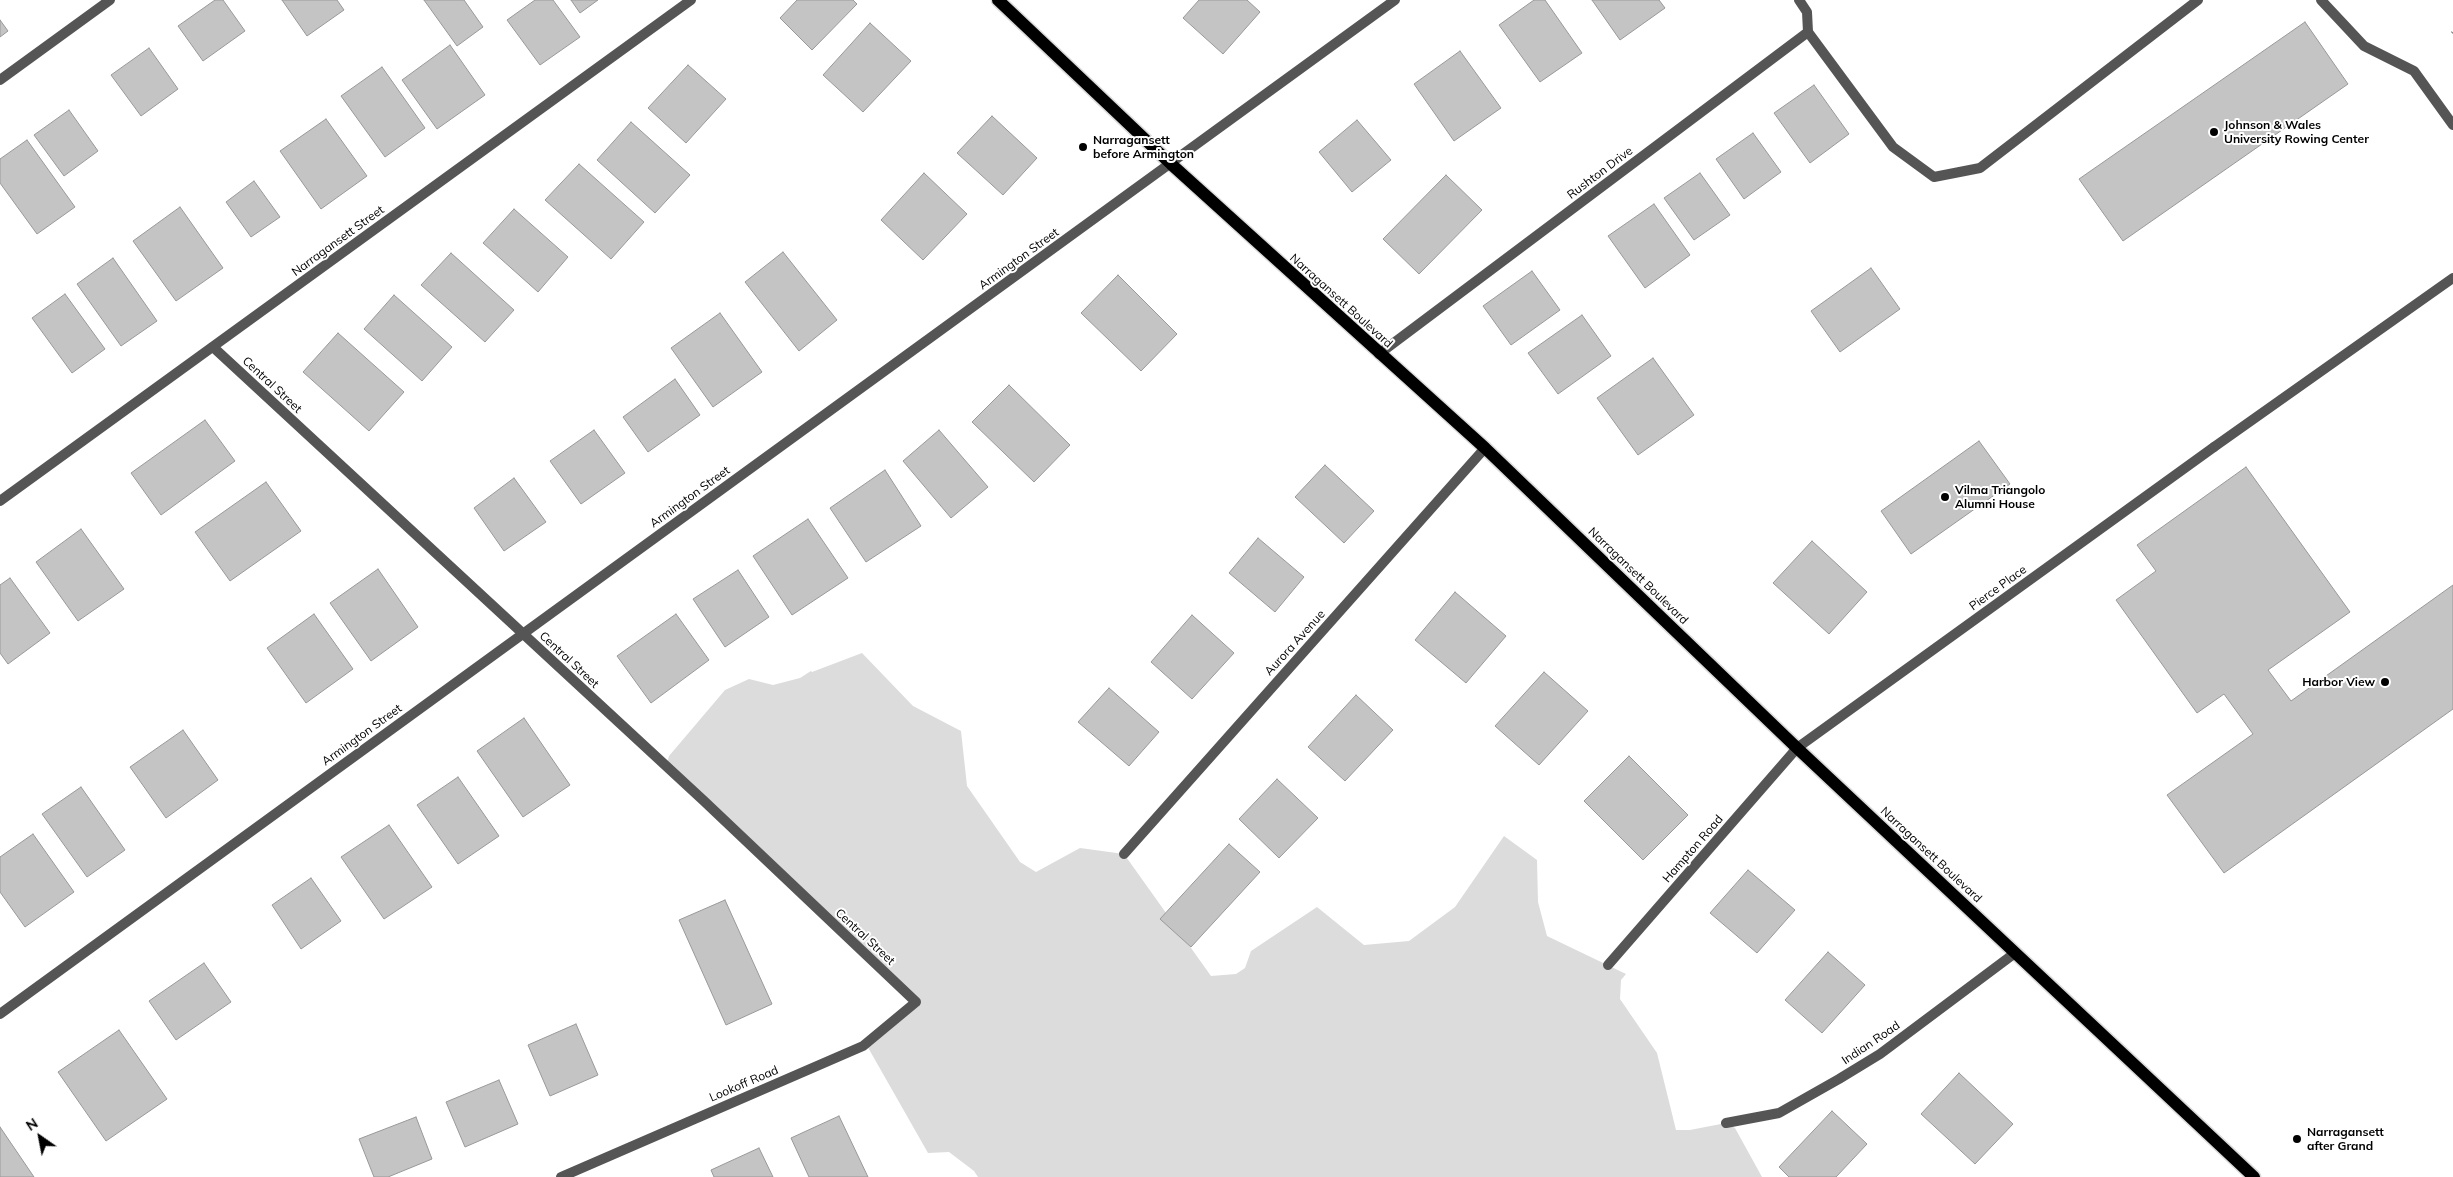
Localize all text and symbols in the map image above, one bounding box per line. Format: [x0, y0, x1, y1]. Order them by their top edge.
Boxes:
place label: Johnson & Wales University Rowing Center [2224, 118, 2369, 146]
marker: Johnson & Wales University Rowing Center [2208, 126, 2220, 138]
place label: Narragansett before Armington [1093, 133, 1194, 161]
marker: Narragansett before Armington [1077, 141, 1089, 153]
street label: Rushton Drive [1564, 144, 1636, 202]
street label: Narragansett Street [289, 203, 387, 279]
street label: Armington Street [976, 225, 1062, 293]
street label: Narragansett Boulevard [1287, 251, 1395, 351]
street label: Central Street [239, 354, 305, 416]
street label: Armington Street [647, 463, 733, 531]
place label: Vilma Triangolo Alumni House [1955, 483, 2045, 511]
marker: Vilma Triangolo Alumni House [1939, 491, 1951, 503]
street label: Narragansett Boulevard [1585, 524, 1691, 628]
street label: Pierce Place [1967, 562, 2029, 614]
street label: Aurora Avenue [1262, 607, 1328, 679]
street label: Central Street [536, 629, 602, 691]
place label: Harbor View [2302, 675, 2375, 689]
marker: Harbor View [2379, 676, 2391, 688]
street label: Armington Street [319, 701, 405, 769]
street label: Narragansett Boulevard [1877, 804, 1985, 906]
street label: Hampton Road [1660, 812, 1726, 886]
street label: Central Street [832, 906, 898, 968]
street label: Indian Road [1839, 1018, 1903, 1068]
street label: Lookoff Road [707, 1063, 781, 1105]
north arrow [15, 1112, 65, 1162]
text: N [22, 1114, 41, 1135]
place label: Narragansett after Grand [2307, 1125, 2384, 1153]
marker: Narragansett after Grand [2291, 1133, 2303, 1145]

